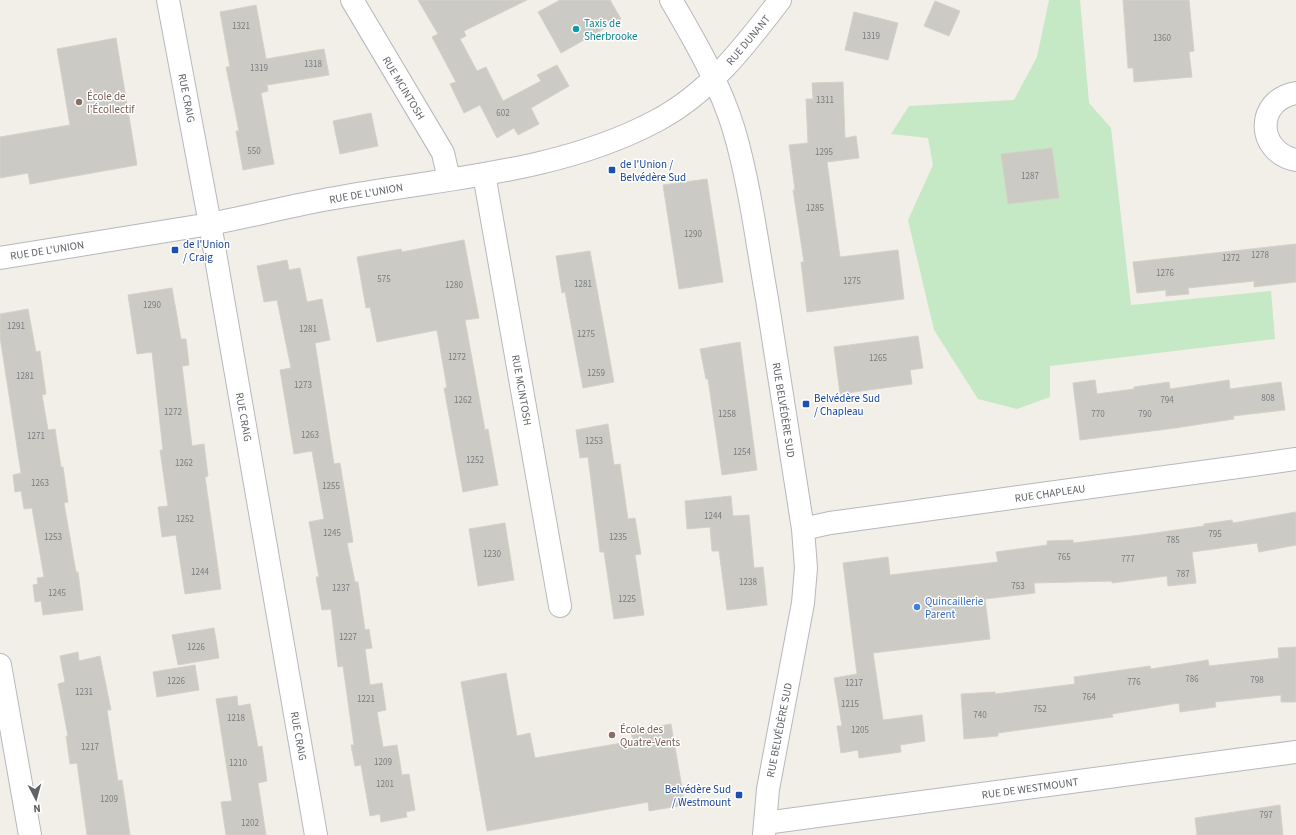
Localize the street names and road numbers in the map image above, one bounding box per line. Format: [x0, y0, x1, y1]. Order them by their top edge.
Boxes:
street label: RUE DUNANT [723, 12, 774, 69]
street label: RUE MCINTOSH [379, 54, 428, 123]
street label: RUE CRAIG [174, 72, 199, 124]
street label: RUE DE L'UNION [328, 180, 404, 207]
street label: RUE DE L'UNION [9, 237, 85, 264]
street label: RUE MCINTOSH [508, 354, 535, 427]
street label: RUE BELVÉDÈRE SUD [769, 361, 798, 459]
street label: RUE CRAIG [232, 391, 255, 443]
street label: RUE CHAPLEAU [1014, 481, 1086, 506]
street label: RUE BELVÉDÈRE SUD [763, 681, 796, 779]
street label: RUE CRAIG [287, 710, 310, 762]
street label: RUE DE WESTMOUNT [981, 774, 1079, 803]

